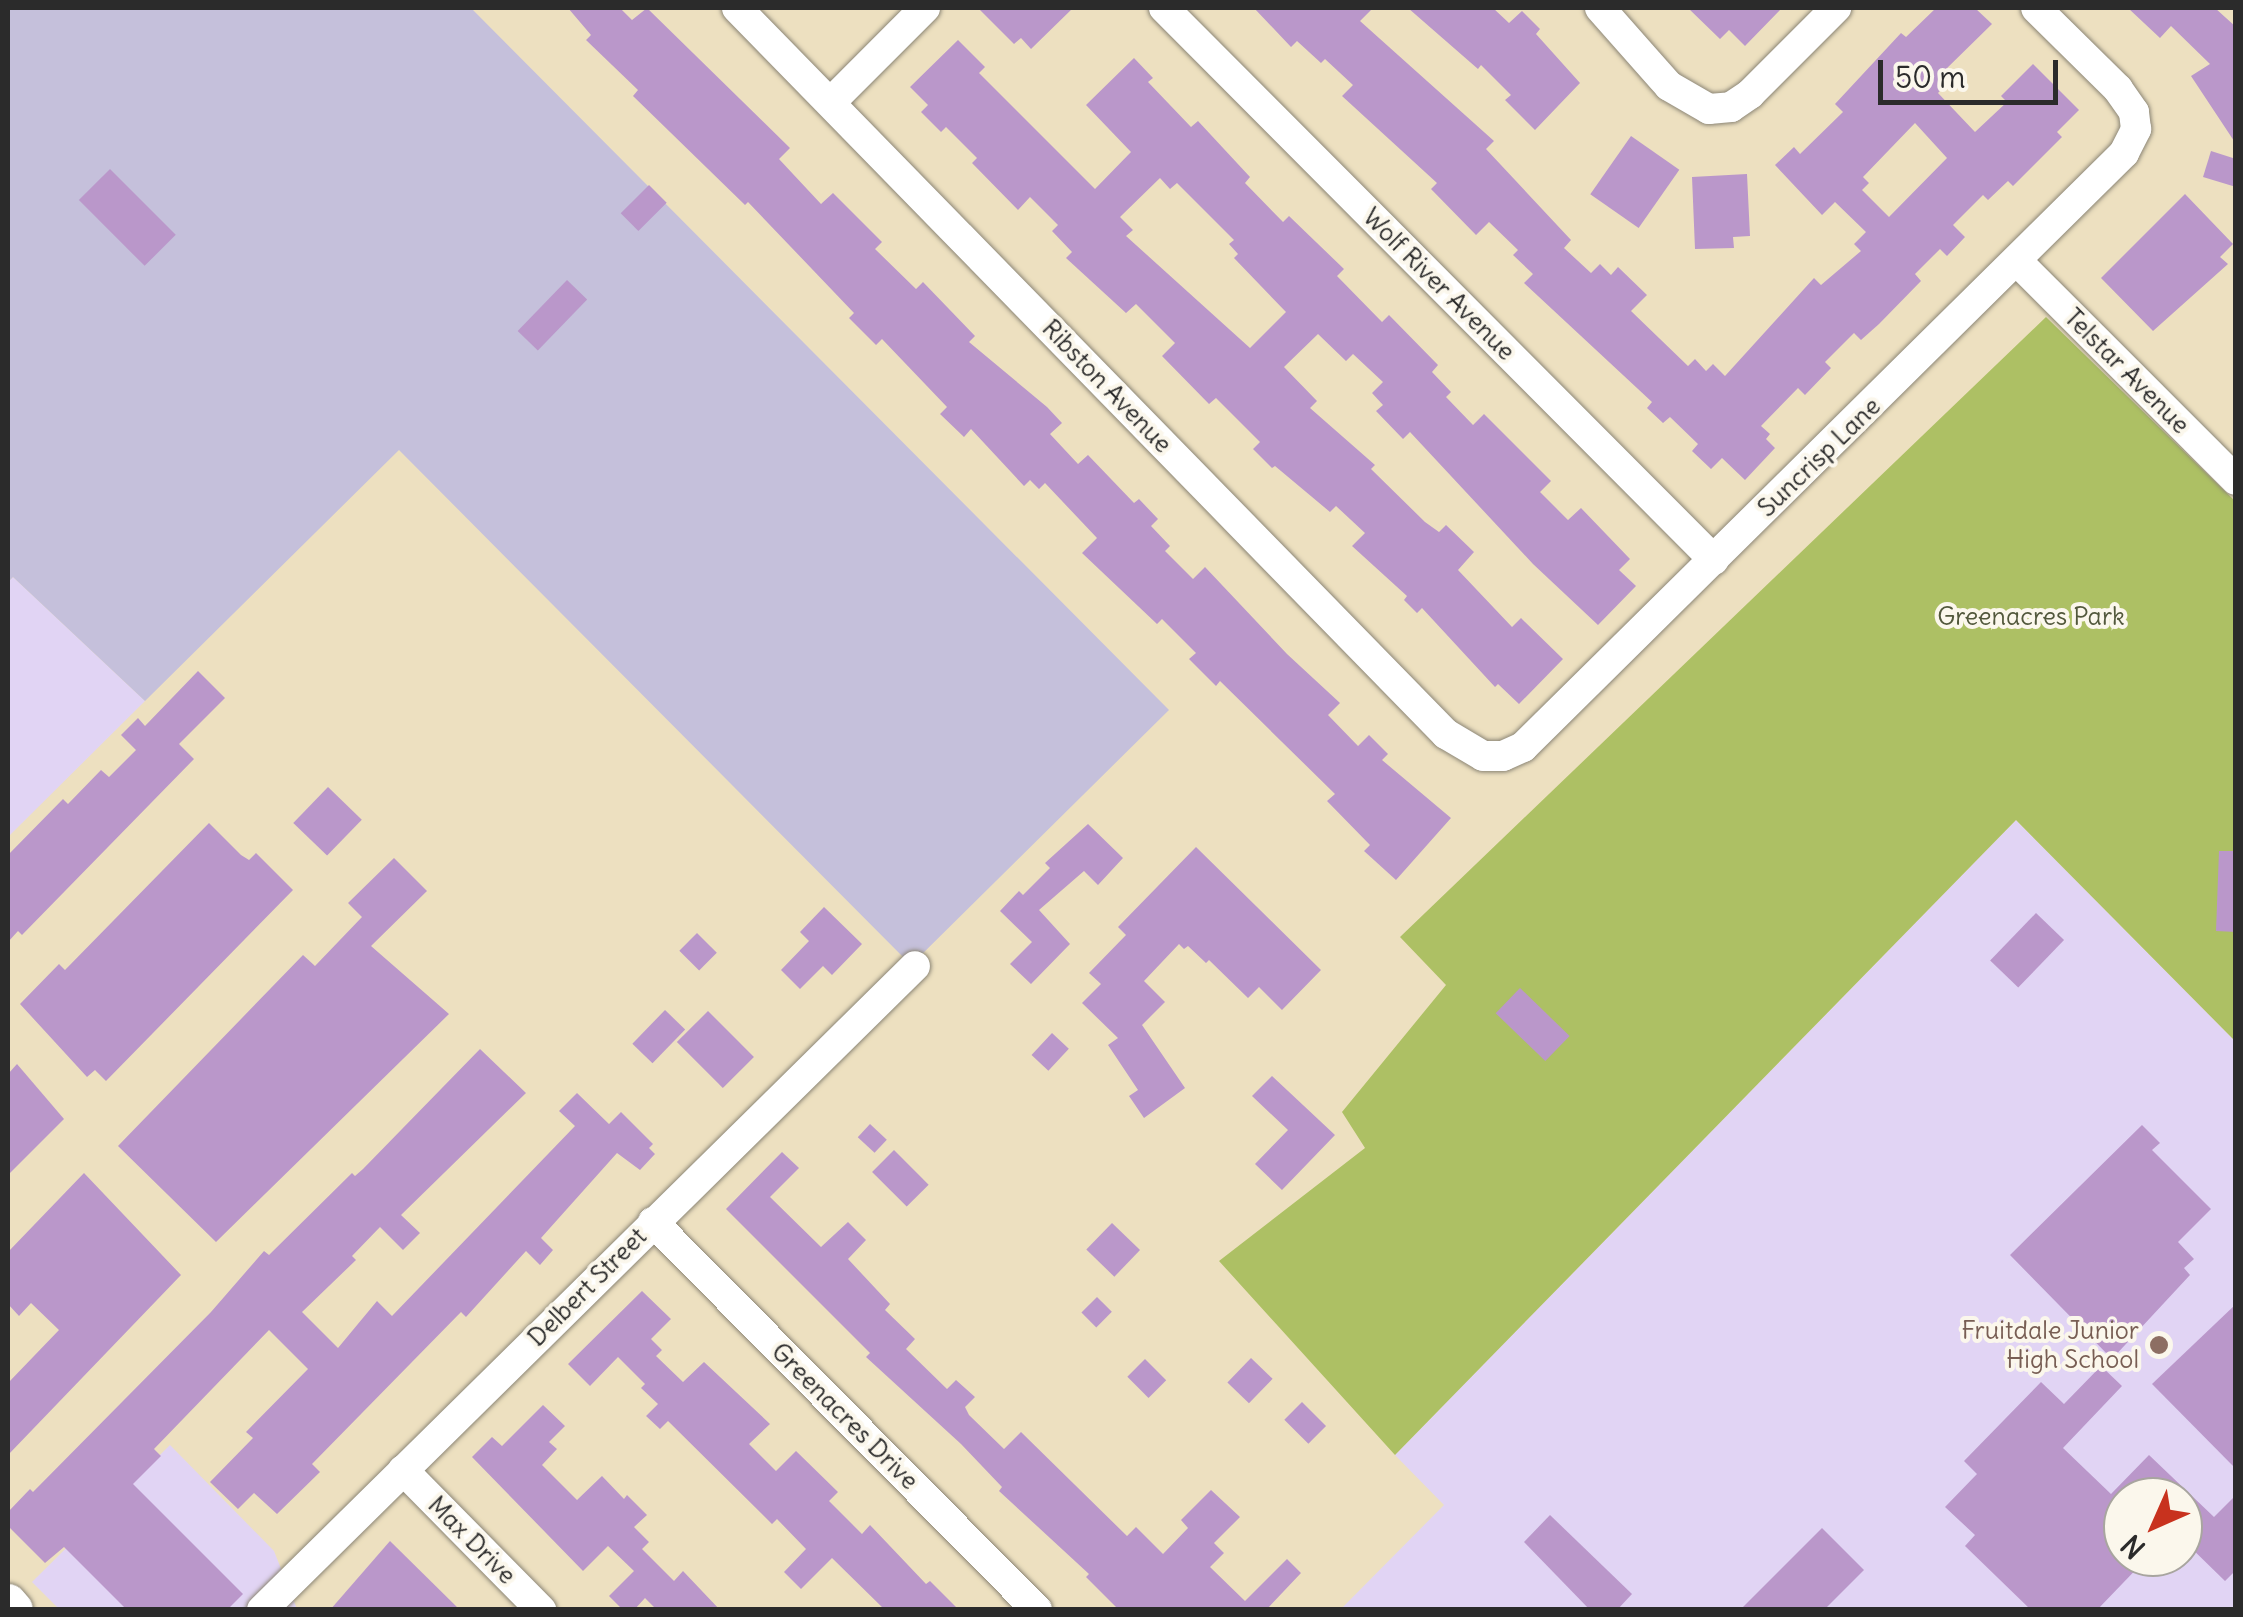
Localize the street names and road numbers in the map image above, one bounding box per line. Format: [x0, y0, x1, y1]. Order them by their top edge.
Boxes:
street label: Wolf River Avenue [1357, 202, 1521, 366]
street label: Telstar Avenue [2058, 302, 2196, 440]
street label: Ribston Avenue [1036, 313, 1178, 459]
street label: Suncrisp Lane [1751, 391, 1887, 523]
street label: Delbert Street [521, 1221, 653, 1353]
street label: Greenacres Drive [765, 1336, 925, 1496]
street label: Max Drive [422, 1490, 522, 1590]

